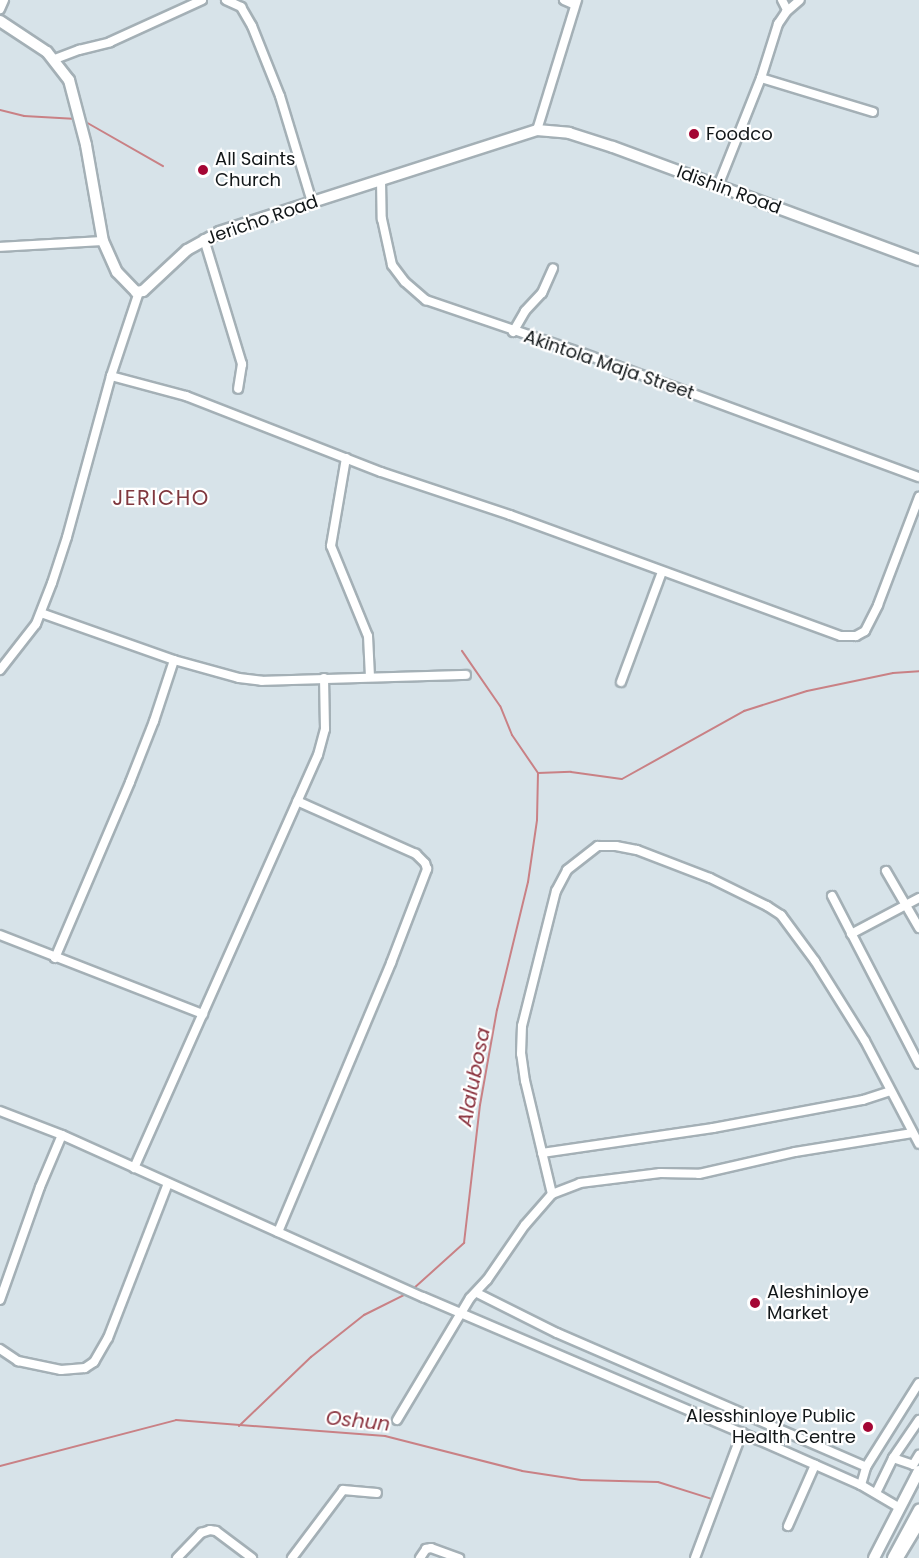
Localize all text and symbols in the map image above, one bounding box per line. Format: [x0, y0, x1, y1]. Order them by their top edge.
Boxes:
place label: Foodco [706, 123, 773, 145]
marker: Foodco [687, 127, 701, 141]
place label: All Saints Church [215, 149, 295, 192]
street label: Idishin Road [674, 161, 784, 219]
marker: All Saints Church [196, 163, 210, 177]
street label: Jericho Road [203, 191, 321, 249]
street label: Akintola Maja Street [521, 326, 697, 404]
district label: JERICHO [112, 485, 210, 511]
water label: Alalubosa [453, 1026, 495, 1128]
place label: Aleshinloye Market [767, 1282, 869, 1324]
marker: Aleshinloye Market [748, 1296, 762, 1310]
water label: Oshun [325, 1406, 391, 1436]
place label: Alesshinloye Public Health Centre [686, 1406, 856, 1448]
marker: Alesshinloye Public Health Centre [861, 1420, 875, 1434]

